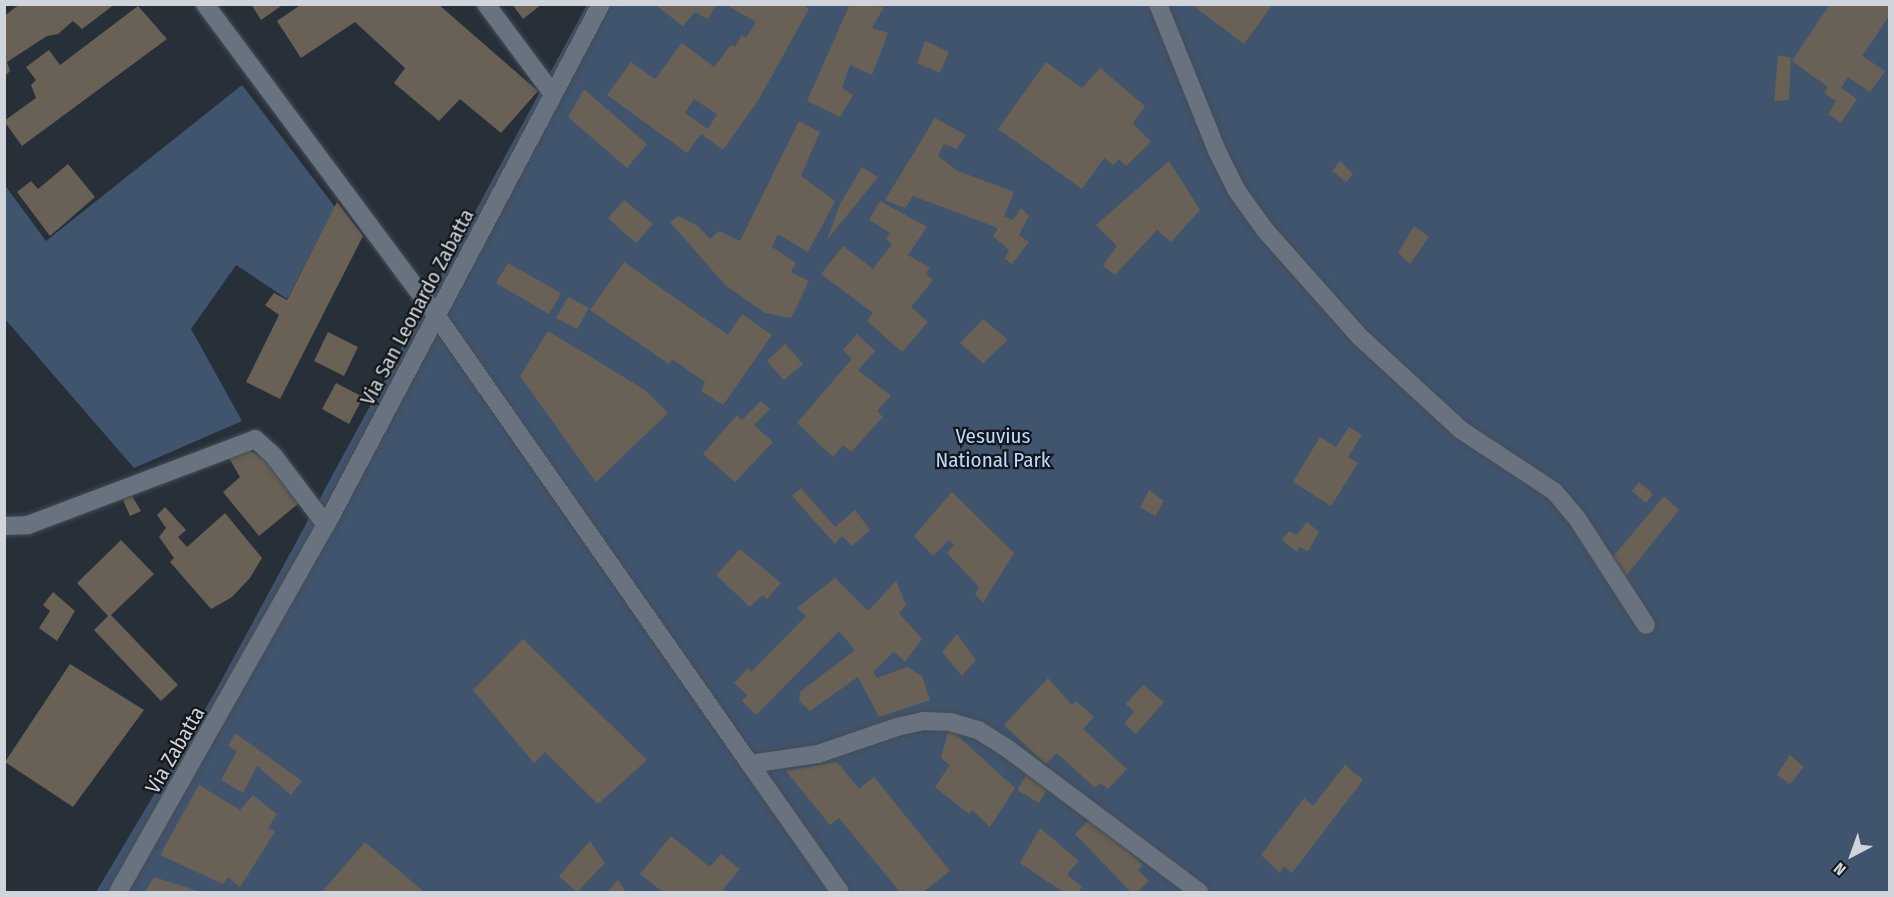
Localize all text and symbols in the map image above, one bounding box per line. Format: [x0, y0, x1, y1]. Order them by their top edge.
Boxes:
street label: Via San Leonardo Zabatta [355, 205, 479, 409]
park label: Vesuvius National Park [935, 423, 1051, 473]
street label: Via Zabatta [140, 702, 210, 798]
north arrow [1822, 825, 1882, 885]
text: N [1830, 859, 1850, 879]

